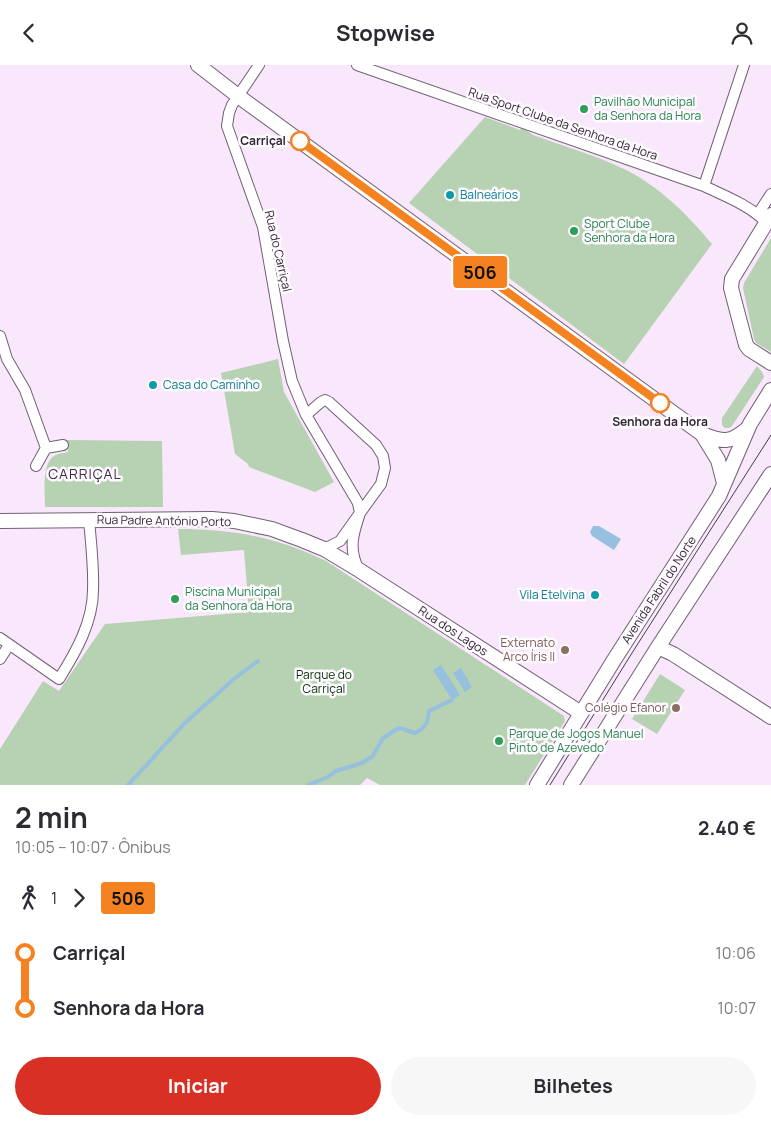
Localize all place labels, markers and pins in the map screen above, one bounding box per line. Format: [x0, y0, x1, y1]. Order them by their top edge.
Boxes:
place label: Pavilhão Municipal da Senhora da Hora [594, 93, 701, 124]
marker: Pavilhão Municipal da Senhora da Hora [578, 103, 590, 115]
marker: Carriçal [290, 131, 310, 151]
place label: Carriçal [240, 132, 286, 149]
place label: Balneários [460, 186, 518, 203]
marker: Balneários [444, 189, 456, 201]
place label: Sport Clube Senhora da Hora [584, 215, 675, 246]
marker: Sport Clube Senhora da Hora [568, 225, 580, 237]
place label: Casa do Caminho [163, 376, 260, 393]
marker: Casa do Caminho [147, 379, 159, 391]
marker: Senhora da Hora [650, 393, 670, 413]
place label: Senhora da Hora [612, 413, 708, 430]
place label: Piscina Municipal da Senhora da Hora [185, 583, 292, 614]
place label: Vila Etelvina [519, 586, 585, 603]
marker: Vila Etelvina [589, 589, 601, 601]
marker: Piscina Municipal da Senhora da Hora [169, 593, 181, 605]
place label: Externato Arco Íris II [500, 634, 555, 665]
marker: Externato Arco Íris II [559, 644, 571, 656]
place label: Colégio Efanor [585, 699, 667, 716]
marker: Colégio Efanor [670, 702, 682, 714]
place label: Parque de Jogos Manuel Pinto de Azevedo [509, 725, 643, 756]
marker: Parque de Jogos Manuel Pinto de Azevedo [493, 735, 505, 747]

